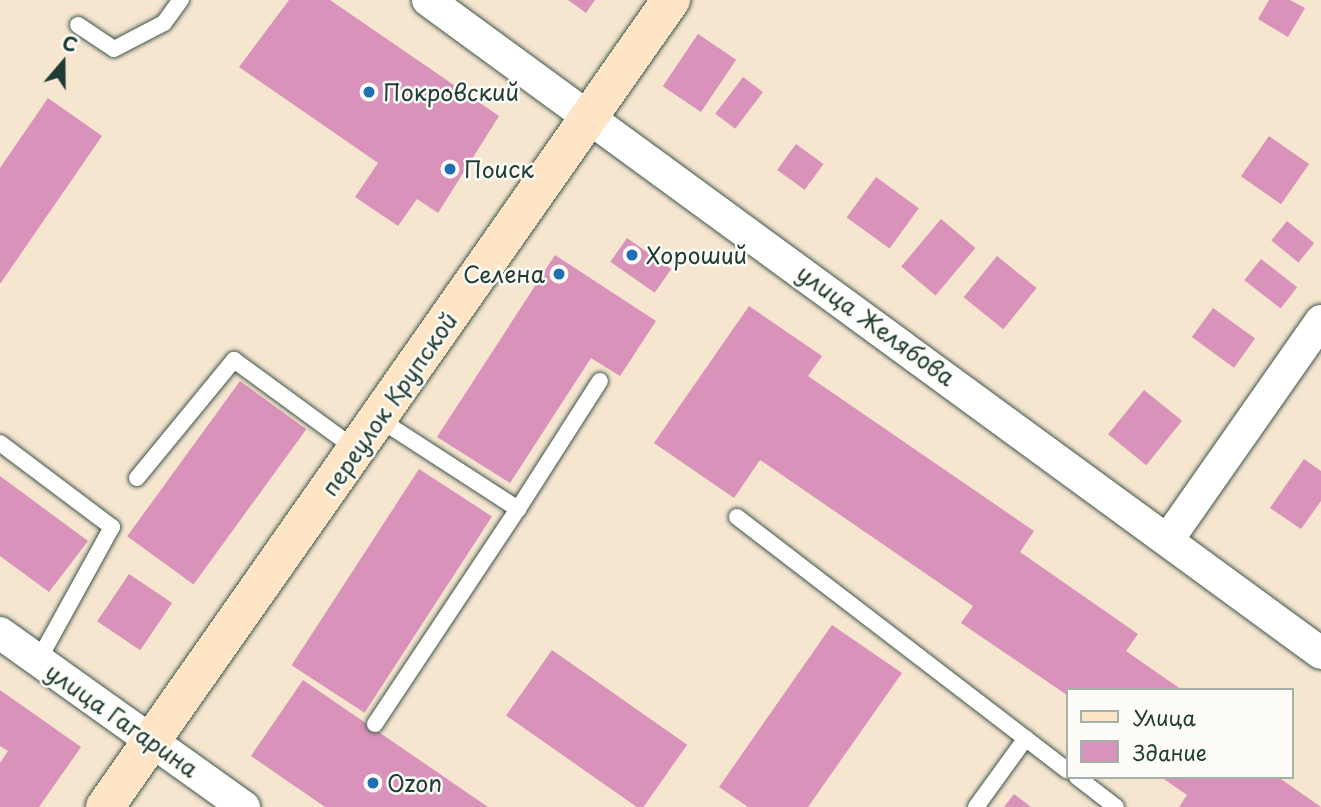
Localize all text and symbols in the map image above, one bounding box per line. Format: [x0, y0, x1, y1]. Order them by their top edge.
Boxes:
north arrow [28, 28, 98, 98]
text: С [59, 28, 82, 59]
place label: Покровский [383, 78, 519, 106]
marker: Покровский [361, 84, 377, 100]
place label: Поиск [464, 155, 534, 183]
marker: Поиск [442, 161, 458, 177]
place label: Хороший [646, 241, 747, 269]
marker: Хороший [624, 247, 640, 263]
street label: улица Желябова [791, 258, 961, 392]
place label: Селена [463, 260, 545, 288]
marker: Селена [551, 266, 567, 282]
street label: переулок Крупской [315, 307, 463, 501]
street label: улица Гагарина [40, 657, 204, 783]
legend [1066, 688, 1293, 779]
text: Улица [1133, 701, 1196, 733]
text: Здание [1133, 736, 1207, 768]
place label: Ozon [387, 769, 442, 797]
marker: Ozon [365, 775, 381, 791]

